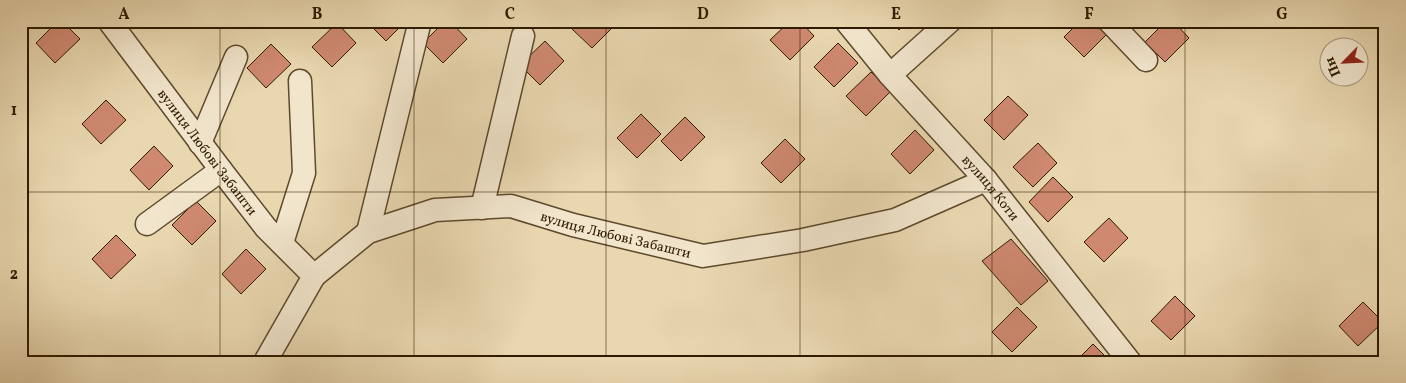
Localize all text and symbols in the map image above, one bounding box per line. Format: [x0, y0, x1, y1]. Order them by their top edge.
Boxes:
text: A [118, 4, 130, 26]
text: B [312, 4, 323, 26]
text: C [505, 4, 515, 26]
text: D [697, 4, 709, 26]
text: E [891, 4, 901, 26]
text: F [1084, 4, 1094, 26]
text: G [1276, 4, 1288, 26]
north arrow [1318, 38, 1368, 88]
text: Пн [1321, 54, 1346, 80]
street label: вулиця Любові Забашти [152, 86, 261, 220]
text: 1 [11, 100, 17, 122]
street label: вулиця Коти [957, 152, 1023, 226]
street label: вулиця Любові Забашти [538, 208, 693, 264]
text: 2 [10, 264, 18, 286]

